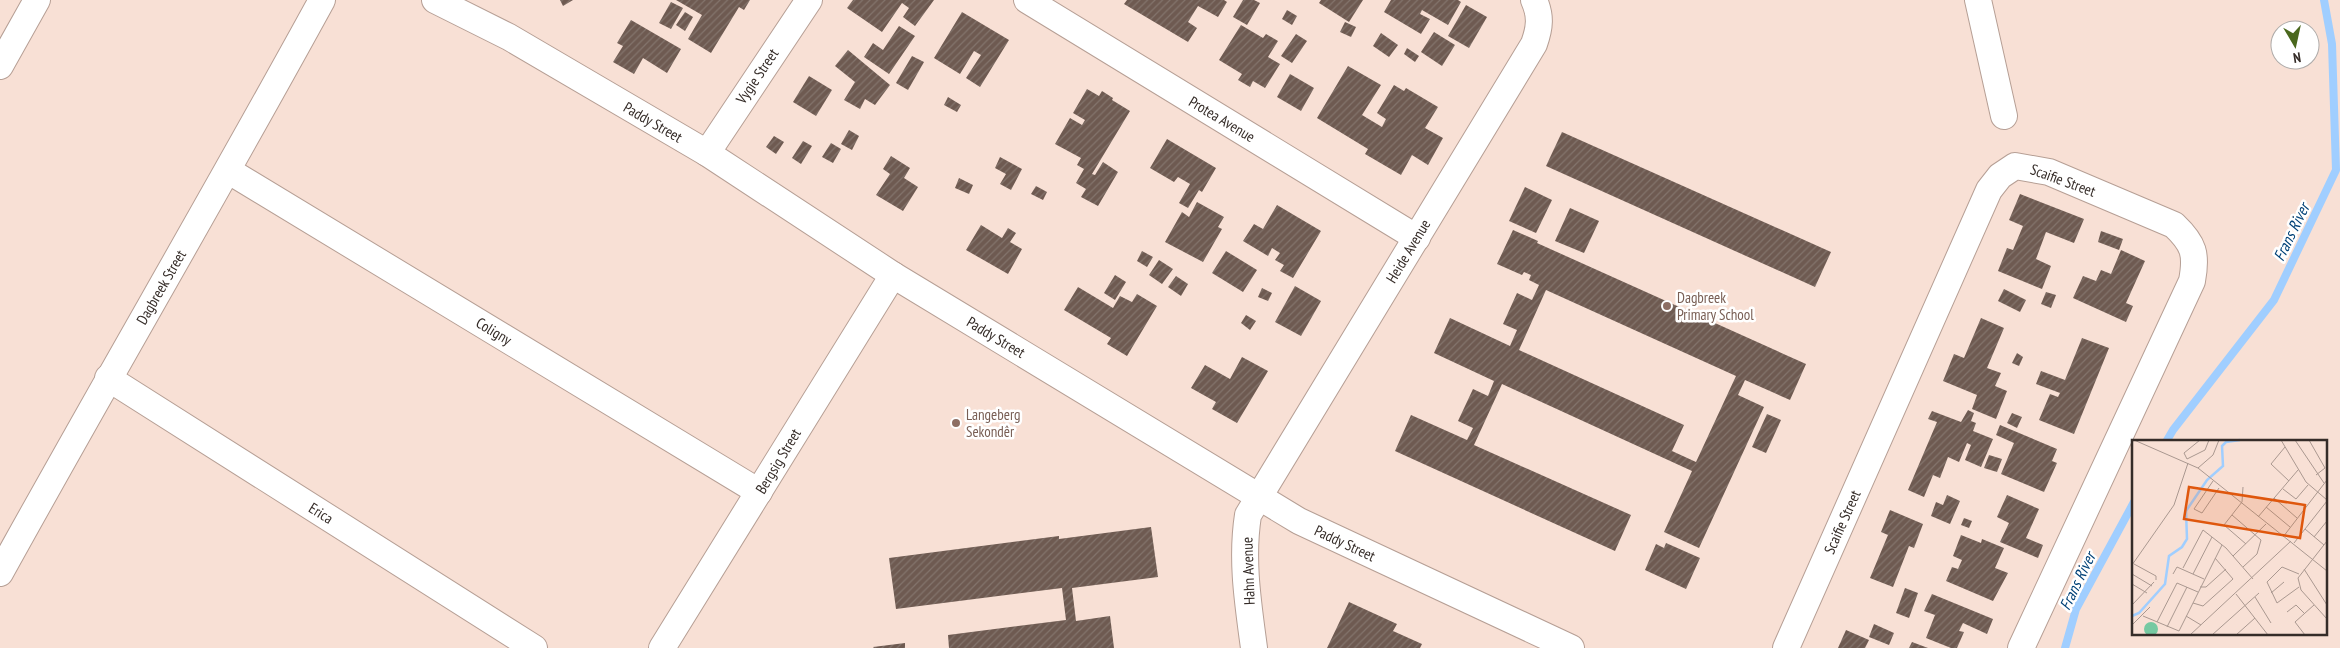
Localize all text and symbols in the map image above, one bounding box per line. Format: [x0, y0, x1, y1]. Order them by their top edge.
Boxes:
north arrow [2270, 20, 2320, 70]
street label: Vygie Street [731, 45, 782, 108]
text: N [2292, 48, 2302, 67]
street label: Protea Avenue [1185, 92, 1259, 146]
street label: Paddy Street [620, 98, 686, 146]
street label: Scaifie Street [2028, 159, 2098, 201]
water label: Frans River [2269, 198, 2315, 264]
street label: Heide Avenue [1382, 216, 1434, 286]
street label: Dagbreek Street [132, 246, 190, 328]
place label: Dagbreek Primary School [1677, 288, 1754, 324]
marker: Dagbreek Primary School [1661, 300, 1673, 312]
street label: Paddy Street [963, 312, 1029, 362]
street label: Coligny [473, 313, 516, 349]
place label: Langeberg Sekondêr [966, 405, 1021, 441]
marker: Langeberg Sekondêr [950, 417, 962, 429]
street label: Bergsig Street [751, 425, 805, 497]
inset map [2132, 440, 2328, 636]
street label: Scaifie Street [1819, 487, 1865, 557]
street label: Erica [305, 498, 337, 528]
street label: Paddy Street [1312, 521, 1378, 565]
street label: Hahn Avenue [1237, 537, 1259, 605]
water label: Frans River [2055, 547, 2101, 613]

